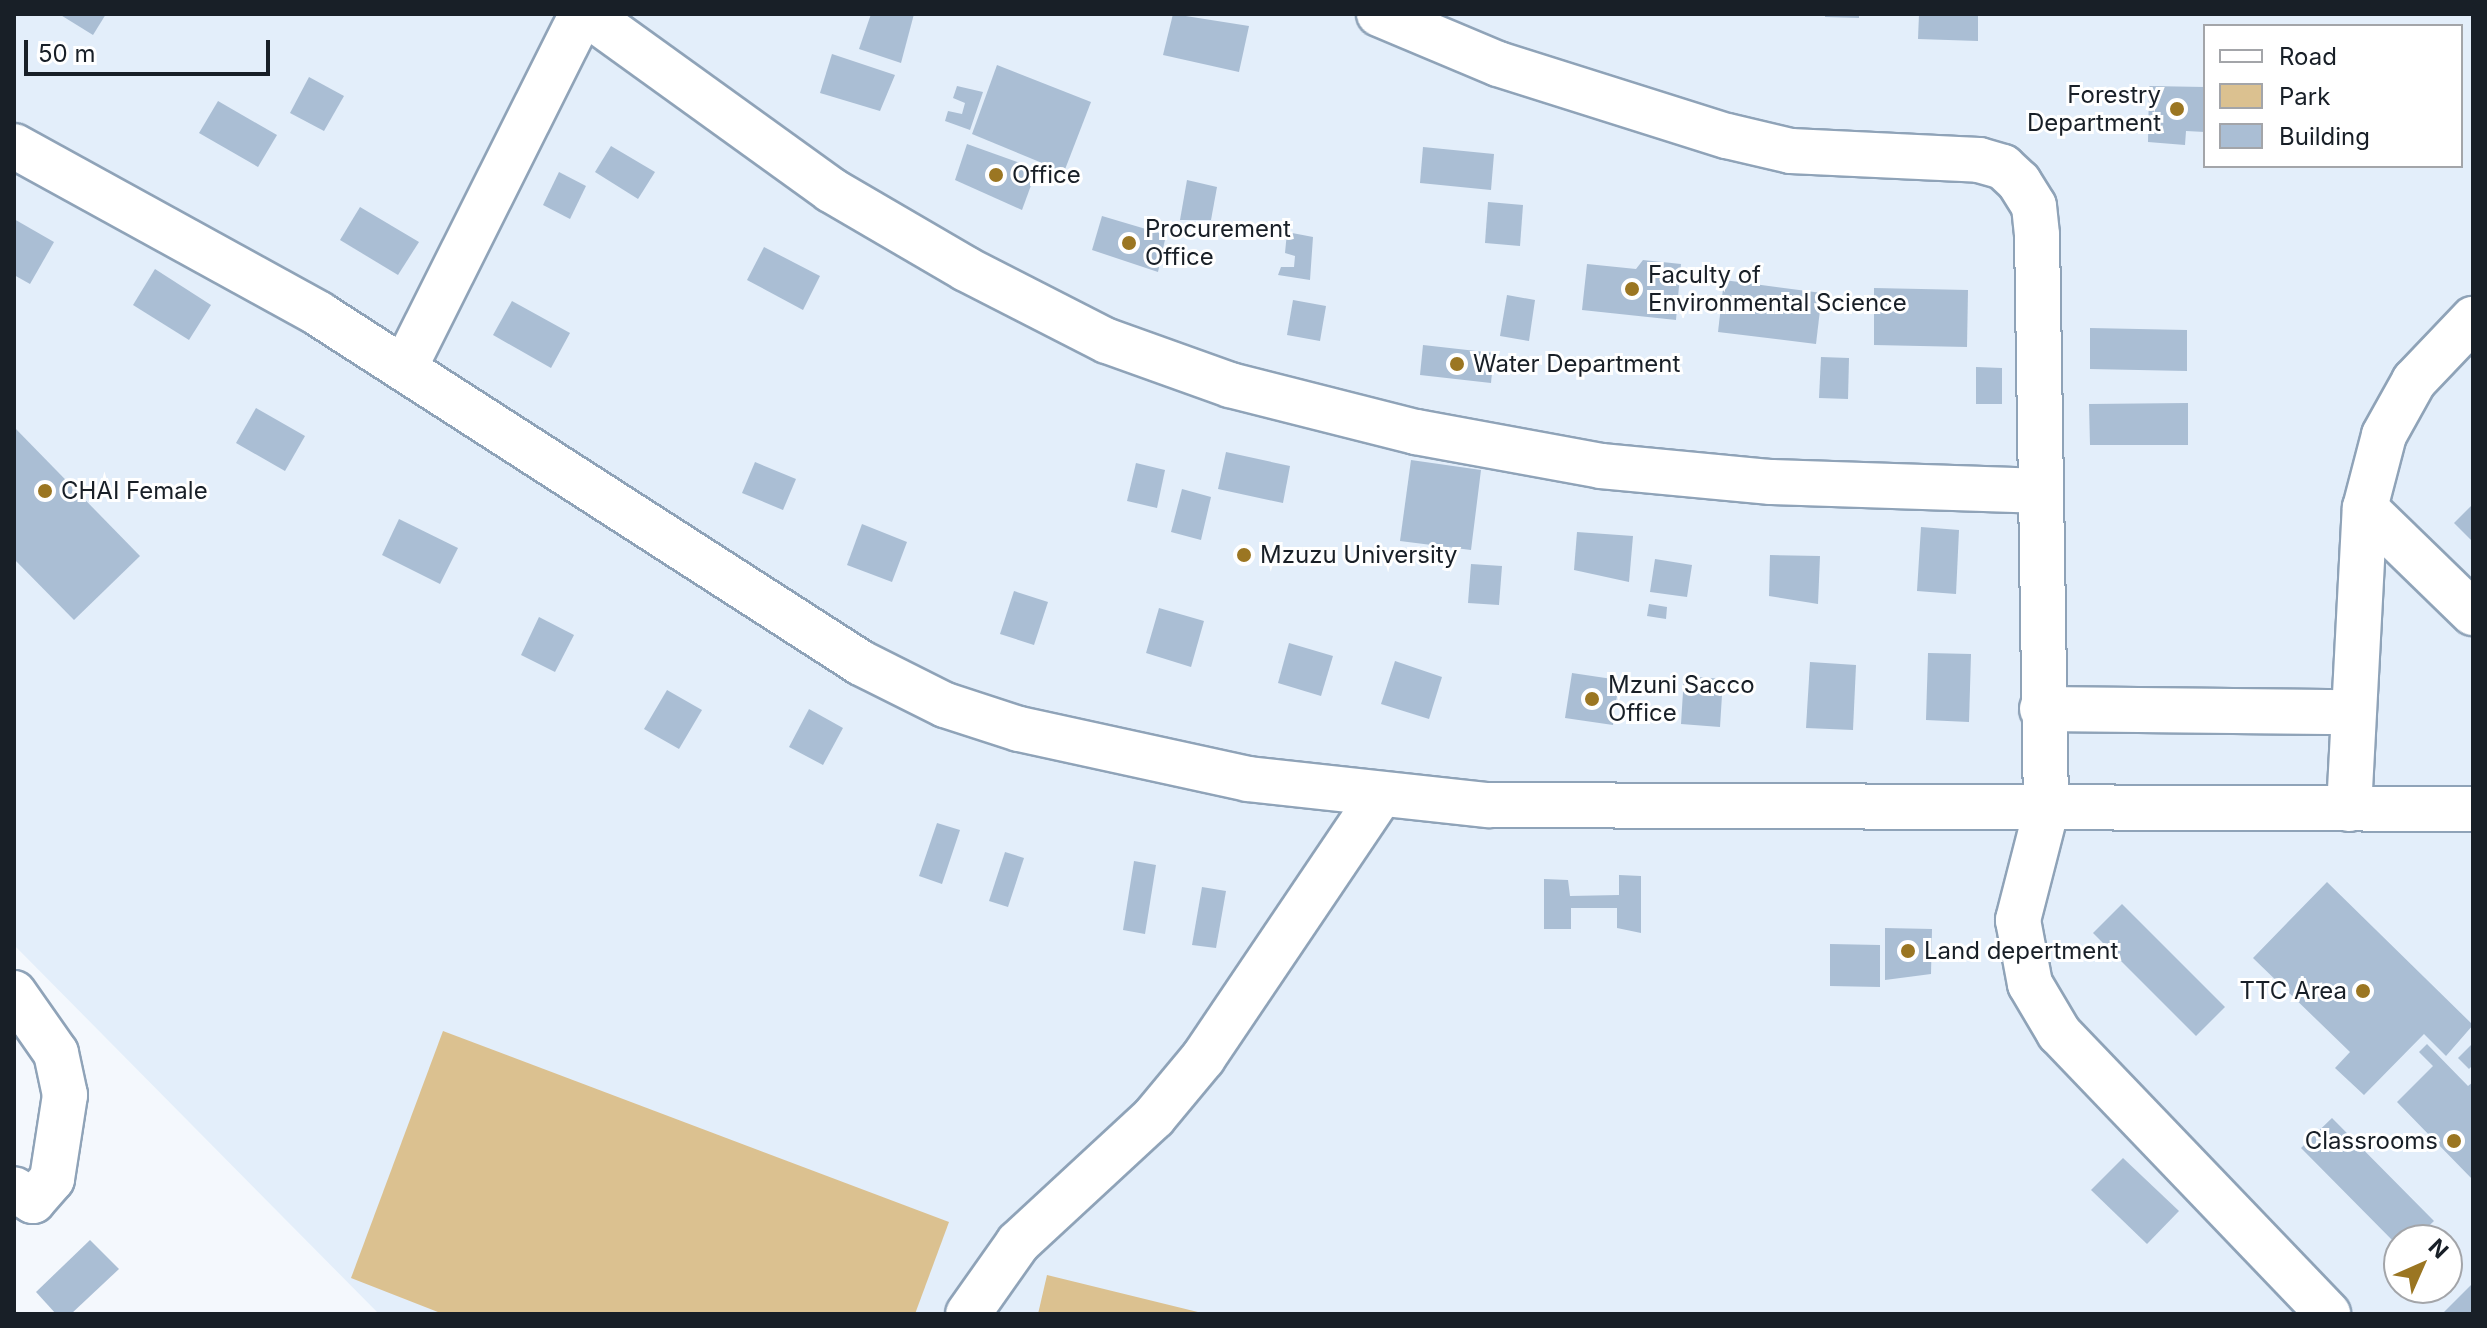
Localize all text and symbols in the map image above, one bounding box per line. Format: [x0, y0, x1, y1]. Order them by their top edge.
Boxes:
scale bar [28, 24, 274, 74]
legend [2203, 24, 2463, 168]
text: 50 m [38, 39, 96, 68]
text: Road [2279, 42, 2337, 71]
place label: Forestry Department [2027, 81, 2161, 137]
text: Park [2279, 82, 2330, 111]
marker: Forestry Department [2168, 100, 2186, 118]
text: Building [2279, 122, 2370, 151]
place label: Office [1012, 161, 1081, 189]
marker: Office [987, 166, 1005, 184]
place label: Procurement Office [1145, 215, 1291, 271]
marker: Procurement Office [1120, 234, 1138, 252]
place label: Faculty of Environmental Science [1648, 261, 1907, 317]
marker: Faculty of Environmental Science [1623, 280, 1641, 298]
place label: Water Department [1473, 350, 1680, 378]
marker: Water Department [1448, 355, 1466, 373]
place label: CHAI Female [61, 477, 208, 505]
marker: CHAI Female [36, 482, 54, 500]
place label: Mzuzu University [1260, 541, 1458, 569]
marker: Mzuzu University [1235, 546, 1253, 564]
place label: Mzuni Sacco Office [1608, 671, 1755, 727]
marker: Mzuni Sacco Office [1583, 690, 1601, 708]
place label: Land depertment [1924, 937, 2118, 965]
marker: Land depertment [1899, 942, 1917, 960]
place label: TTC Area [2240, 977, 2347, 1005]
marker: TTC Area [2354, 982, 2372, 1000]
place label: Classrooms [2305, 1127, 2438, 1155]
marker: Classrooms [2445, 1132, 2463, 1150]
north arrow [2383, 1224, 2463, 1304]
text: N [2423, 1233, 2454, 1264]

